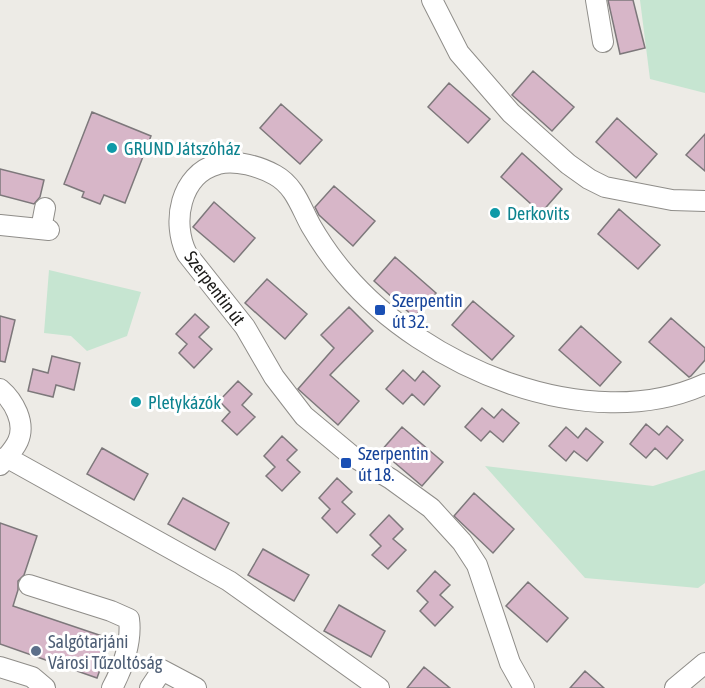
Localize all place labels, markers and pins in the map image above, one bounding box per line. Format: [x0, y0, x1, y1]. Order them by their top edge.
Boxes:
place label: GRUND Játszóház [124, 138, 241, 159]
marker: GRUND Játszóház [105, 141, 119, 155]
place label: Derkovits [507, 203, 570, 224]
marker: Derkovits [488, 206, 502, 220]
place label: Szerpentin út 32. [392, 290, 463, 332]
marker: Szerpentin út 32. [373, 303, 387, 317]
place label: Pletykázók [148, 392, 221, 413]
marker: Pletykázók [129, 395, 143, 409]
place label: Szerpentin út 18. [358, 443, 429, 485]
marker: Szerpentin út 18. [339, 456, 353, 470]
place label: Salgótarjáni Városi Tűzoltóság [48, 631, 163, 673]
marker: Salgótarjáni Városi Tűzoltóság [29, 644, 43, 658]

